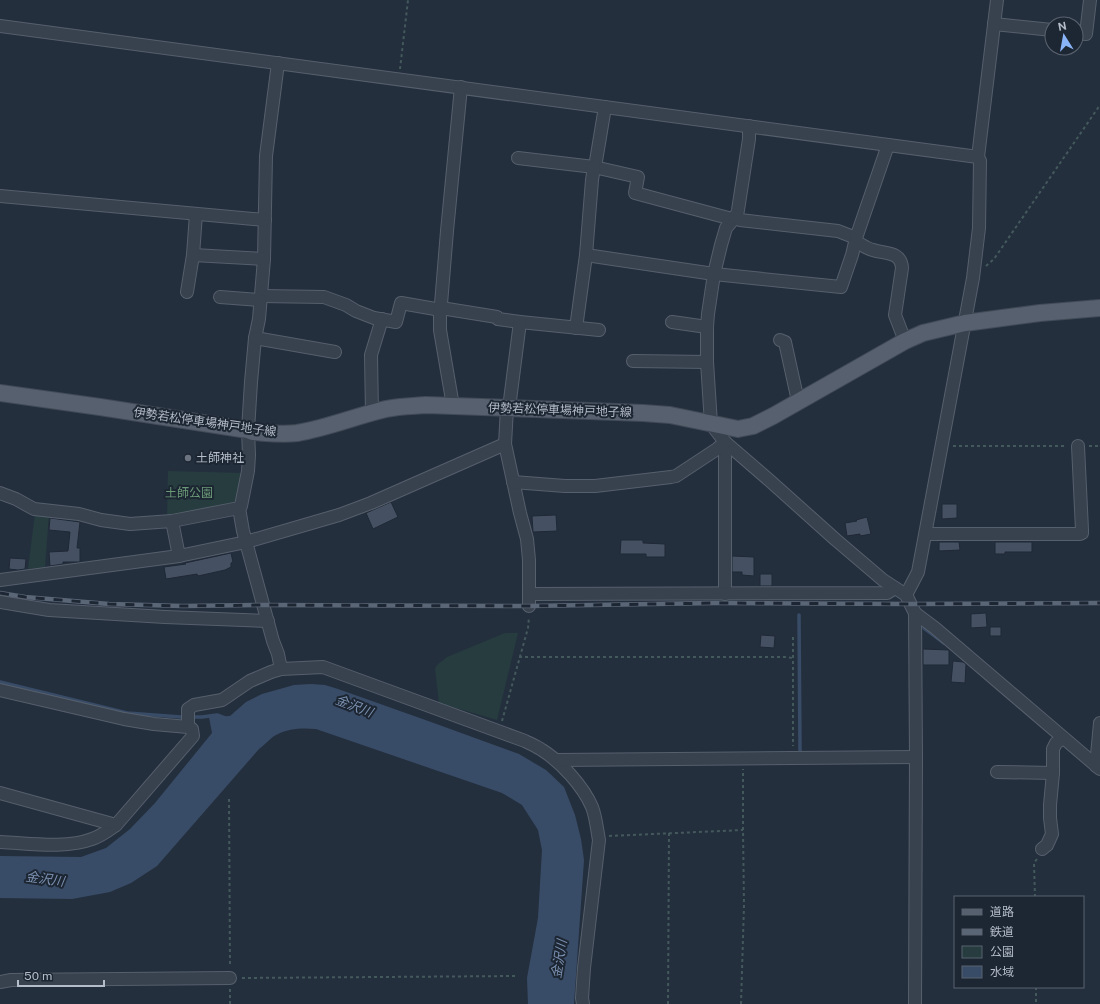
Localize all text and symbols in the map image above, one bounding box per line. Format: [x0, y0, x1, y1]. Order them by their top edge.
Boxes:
north arrow [1044, 16, 1084, 56]
text: N [1057, 19, 1067, 33]
street label: 伊勢若松停車場神戸地子線 [488, 400, 632, 420]
street label: 伊勢若松停車場神戸地子線 [133, 405, 277, 439]
place label: 土師神社 [196, 451, 244, 465]
marker: 土師神社 [183, 453, 193, 463]
park label: 土師公園 [165, 486, 213, 500]
water label: 金沢川 [333, 692, 377, 721]
water label: 金沢川 [25, 869, 67, 889]
legend [954, 896, 1084, 988]
text: 道路 [990, 905, 1014, 919]
text: 鉄道 [990, 925, 1014, 939]
water label: 金沢川 [549, 937, 570, 979]
text: 公園 [990, 945, 1014, 959]
scale bar [18, 962, 104, 988]
text: 水域 [990, 965, 1014, 979]
text: 50 m [24, 969, 52, 983]

